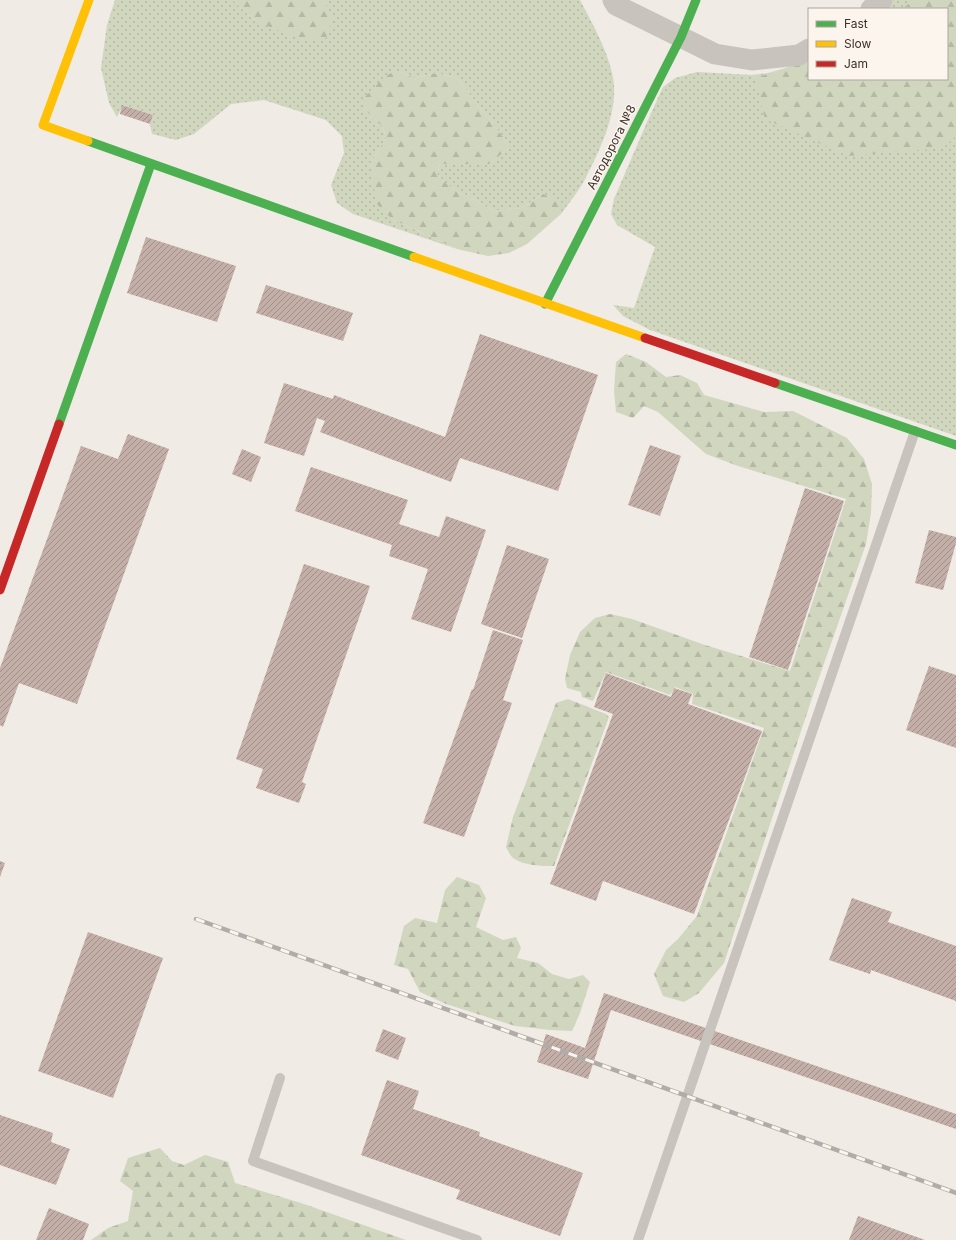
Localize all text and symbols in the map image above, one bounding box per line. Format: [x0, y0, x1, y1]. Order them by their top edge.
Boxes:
legend [808, 8, 948, 80]
text: Fast [844, 16, 868, 31]
text: Slow [844, 36, 872, 51]
text: Jam [844, 56, 868, 71]
street label: Автодорога №8 [583, 102, 639, 192]

